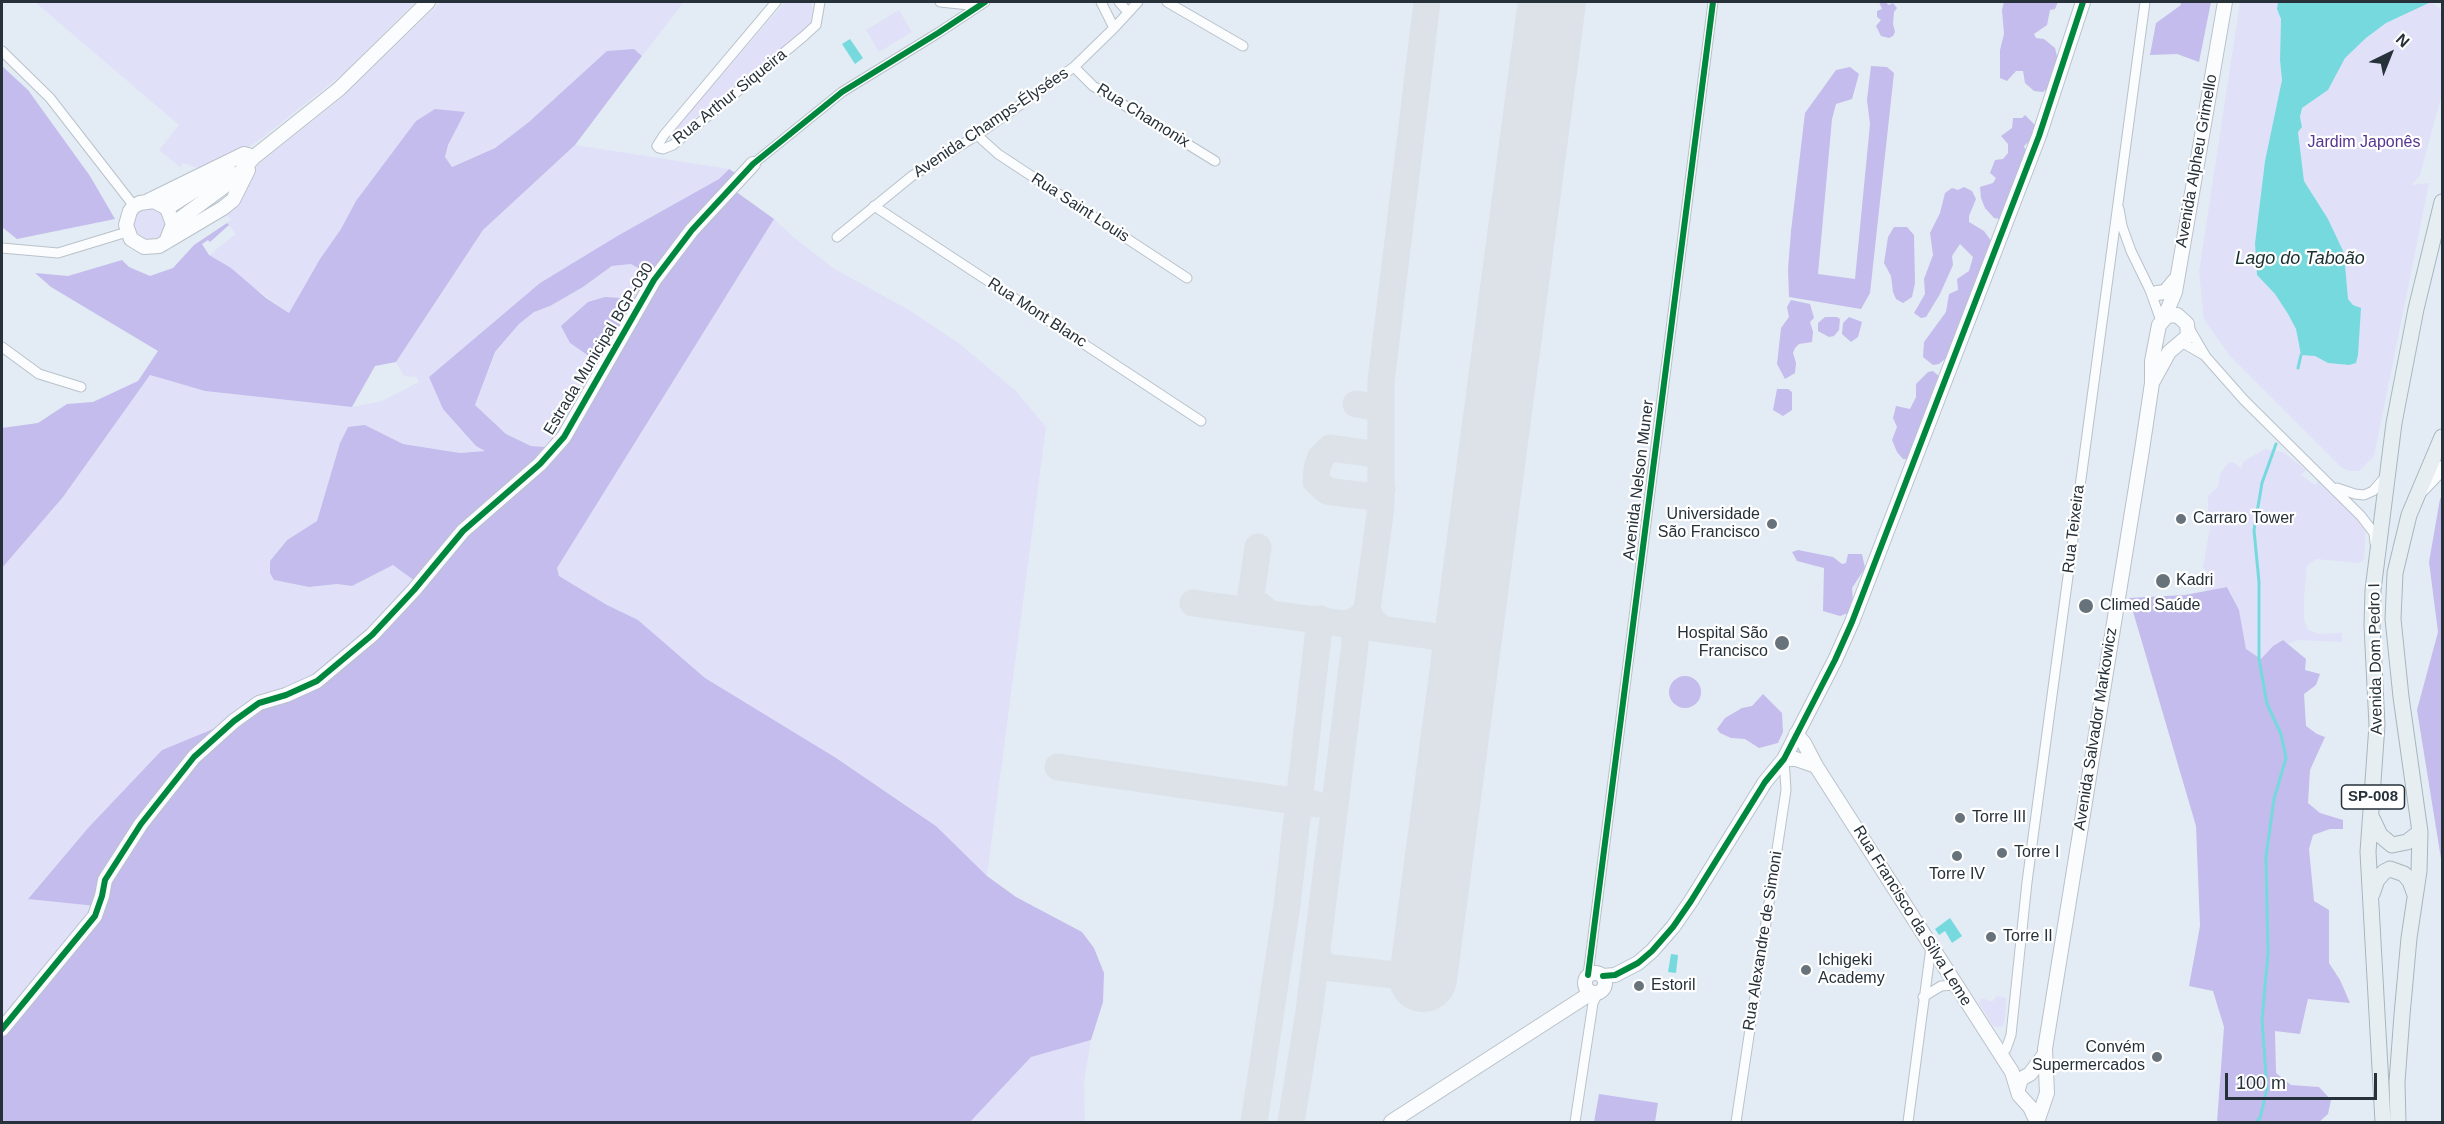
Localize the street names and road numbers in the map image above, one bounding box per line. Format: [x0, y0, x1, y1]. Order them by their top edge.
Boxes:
street label: Rua Arthur Siqueira [669, 45, 791, 149]
street label: Avenida Champs-Élysées [910, 64, 1072, 182]
street label: Avenida Alpheu Grimello [2172, 73, 2222, 249]
street label: Rua Chamonix [1093, 80, 1193, 152]
street label: Rua Saint Louis [1027, 169, 1133, 247]
street label: Estrada Municipal BGP-030 [540, 259, 658, 439]
street label: Rua Mont Blanc [984, 274, 1090, 352]
street label: Avenida Nelson Muner [1620, 399, 1658, 561]
street label: Rua Teixeira [2059, 484, 2089, 574]
street label: Avenida Dom Pedro I [2365, 583, 2387, 735]
street label: Avenida Salvador Markowicz [2070, 626, 2122, 832]
road number: SP-008 [2342, 785, 2404, 809]
street label: Rua Francisco da Silva Leme [1848, 822, 1976, 1010]
street label: Rua Alexandre de Simoni [1739, 850, 1787, 1032]

